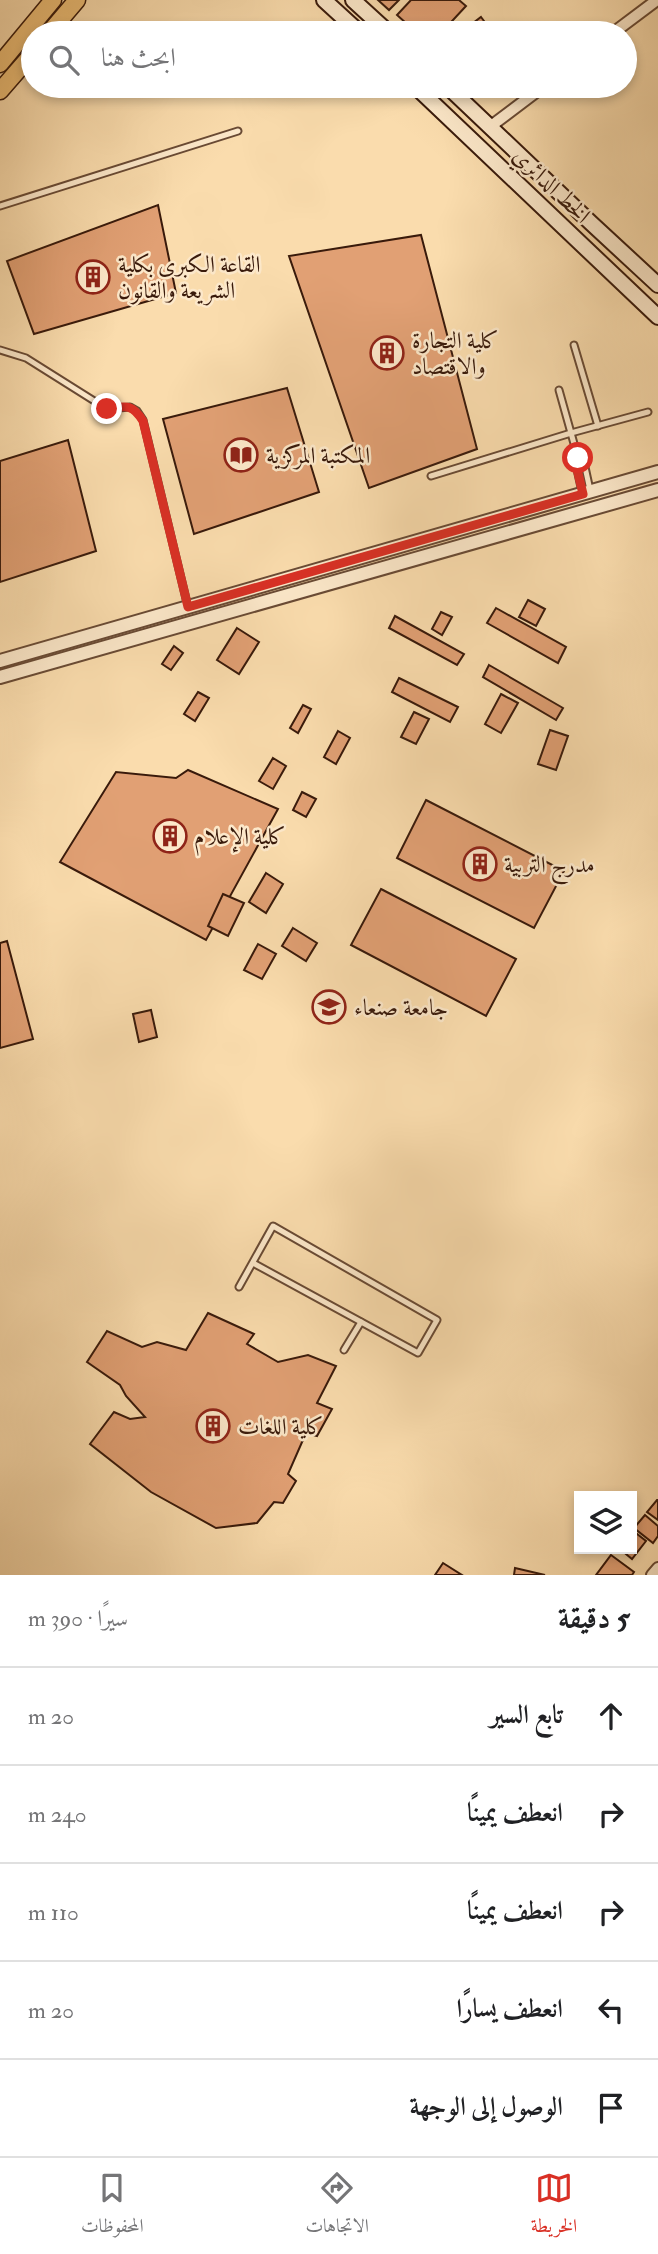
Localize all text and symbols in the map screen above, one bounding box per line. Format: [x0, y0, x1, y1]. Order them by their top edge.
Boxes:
search box [21, 21, 637, 98]
icon: search [45, 41, 83, 79]
text: ابحث هنا [101, 42, 176, 74]
street label: الخط الدائري [504, 141, 597, 232]
place label: القاعة الكبرى بكلية الشريعة والقانون [118, 250, 261, 306]
building icon: القاعة الكبرى بكلية الشريعة والقانون [74, 258, 112, 296]
place label: كلية التجارة والاقتصاد [412, 326, 499, 381]
building icon: كلية التجارة والاقتصاد [368, 334, 406, 372]
route end [91, 393, 122, 424]
library icon: المكتبة المركزية [222, 436, 260, 474]
place label: المكتبة المركزية [266, 441, 370, 470]
route start [562, 442, 593, 473]
building icon: كلية الإعلام [151, 817, 189, 855]
place label: كلية الإعلام [194, 822, 286, 856]
building icon: مدرج التربية [461, 845, 499, 883]
place label: مدرج التربية [504, 850, 595, 885]
school or university icon: جامعة صنعاء [310, 988, 348, 1026]
place label: جامعة صنعاء [354, 993, 448, 1022]
building icon: كلية اللغات [194, 1407, 232, 1445]
place label: كلية اللغات [238, 1412, 324, 1441]
map controls [574, 1491, 637, 1554]
button: layers [574, 1491, 637, 1554]
text: 5 دقيقة [558, 1600, 630, 1637]
text: سيرًا · 390 m [28, 1604, 128, 1633]
icon: ahead [592, 1697, 630, 1735]
text: تابع السير [490, 1699, 563, 1731]
text: 20 m [28, 1702, 74, 1731]
icon: right [592, 1795, 630, 1833]
text: انعطف يمينًا [467, 1797, 563, 1829]
text: 240 m [28, 1800, 87, 1829]
icon: right [592, 1893, 630, 1931]
text: انعطف يمينًا [467, 1895, 563, 1927]
text: 110 m [28, 1898, 79, 1927]
icon: left [592, 1991, 630, 2029]
text: انعطف يسارًا [457, 1993, 563, 2025]
text: 20 m [28, 1996, 74, 2025]
icon: arrive [592, 2089, 630, 2127]
text: الوصول إلى الوجهة [410, 2091, 563, 2123]
tab: المحفوظات [81, 2169, 144, 2244]
tab: الاتجاهات [306, 2169, 369, 2244]
tab: الخريطة [531, 2169, 577, 2244]

